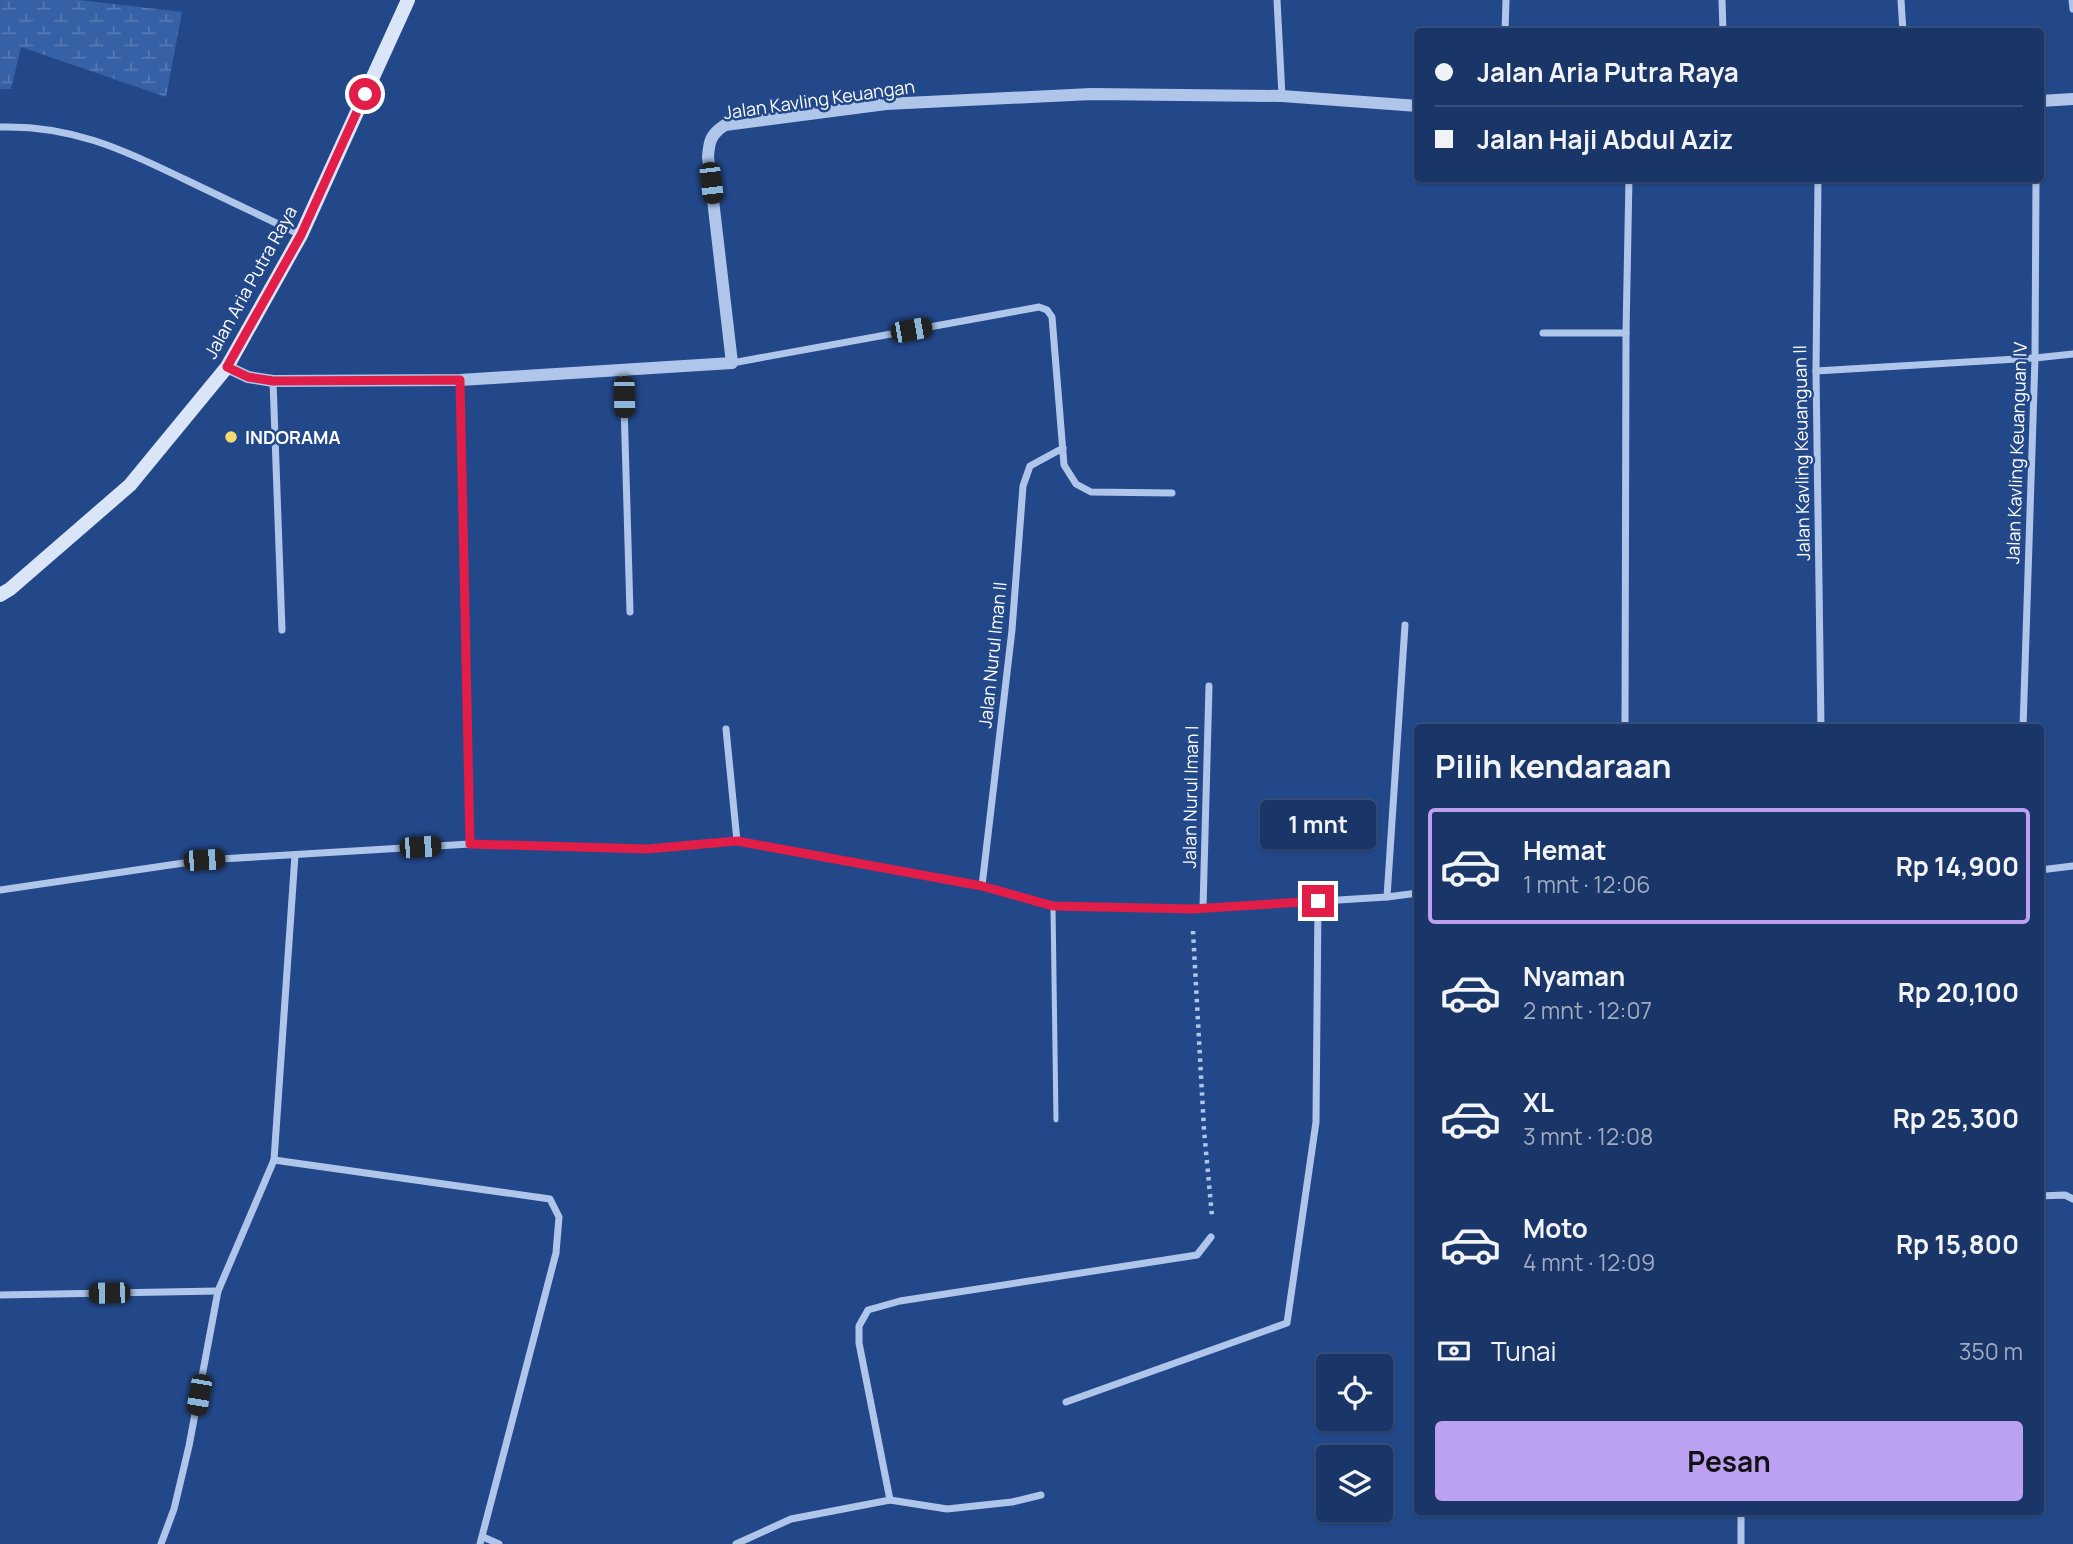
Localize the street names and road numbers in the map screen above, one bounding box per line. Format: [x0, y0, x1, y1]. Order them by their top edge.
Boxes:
street label: Jalan Kavling Keuangan [722, 74, 916, 124]
street label: Jalan Aria Putra Raya [198, 201, 302, 363]
street label: Jalan Kavling Keuanguan IV [2000, 341, 2032, 564]
street label: Jalan Kavling Keuanguan II [1787, 345, 1815, 561]
street label: Jalan Nurul Iman II [972, 581, 1012, 729]
street label: Jalan Nurul Iman I [1177, 725, 1203, 869]

